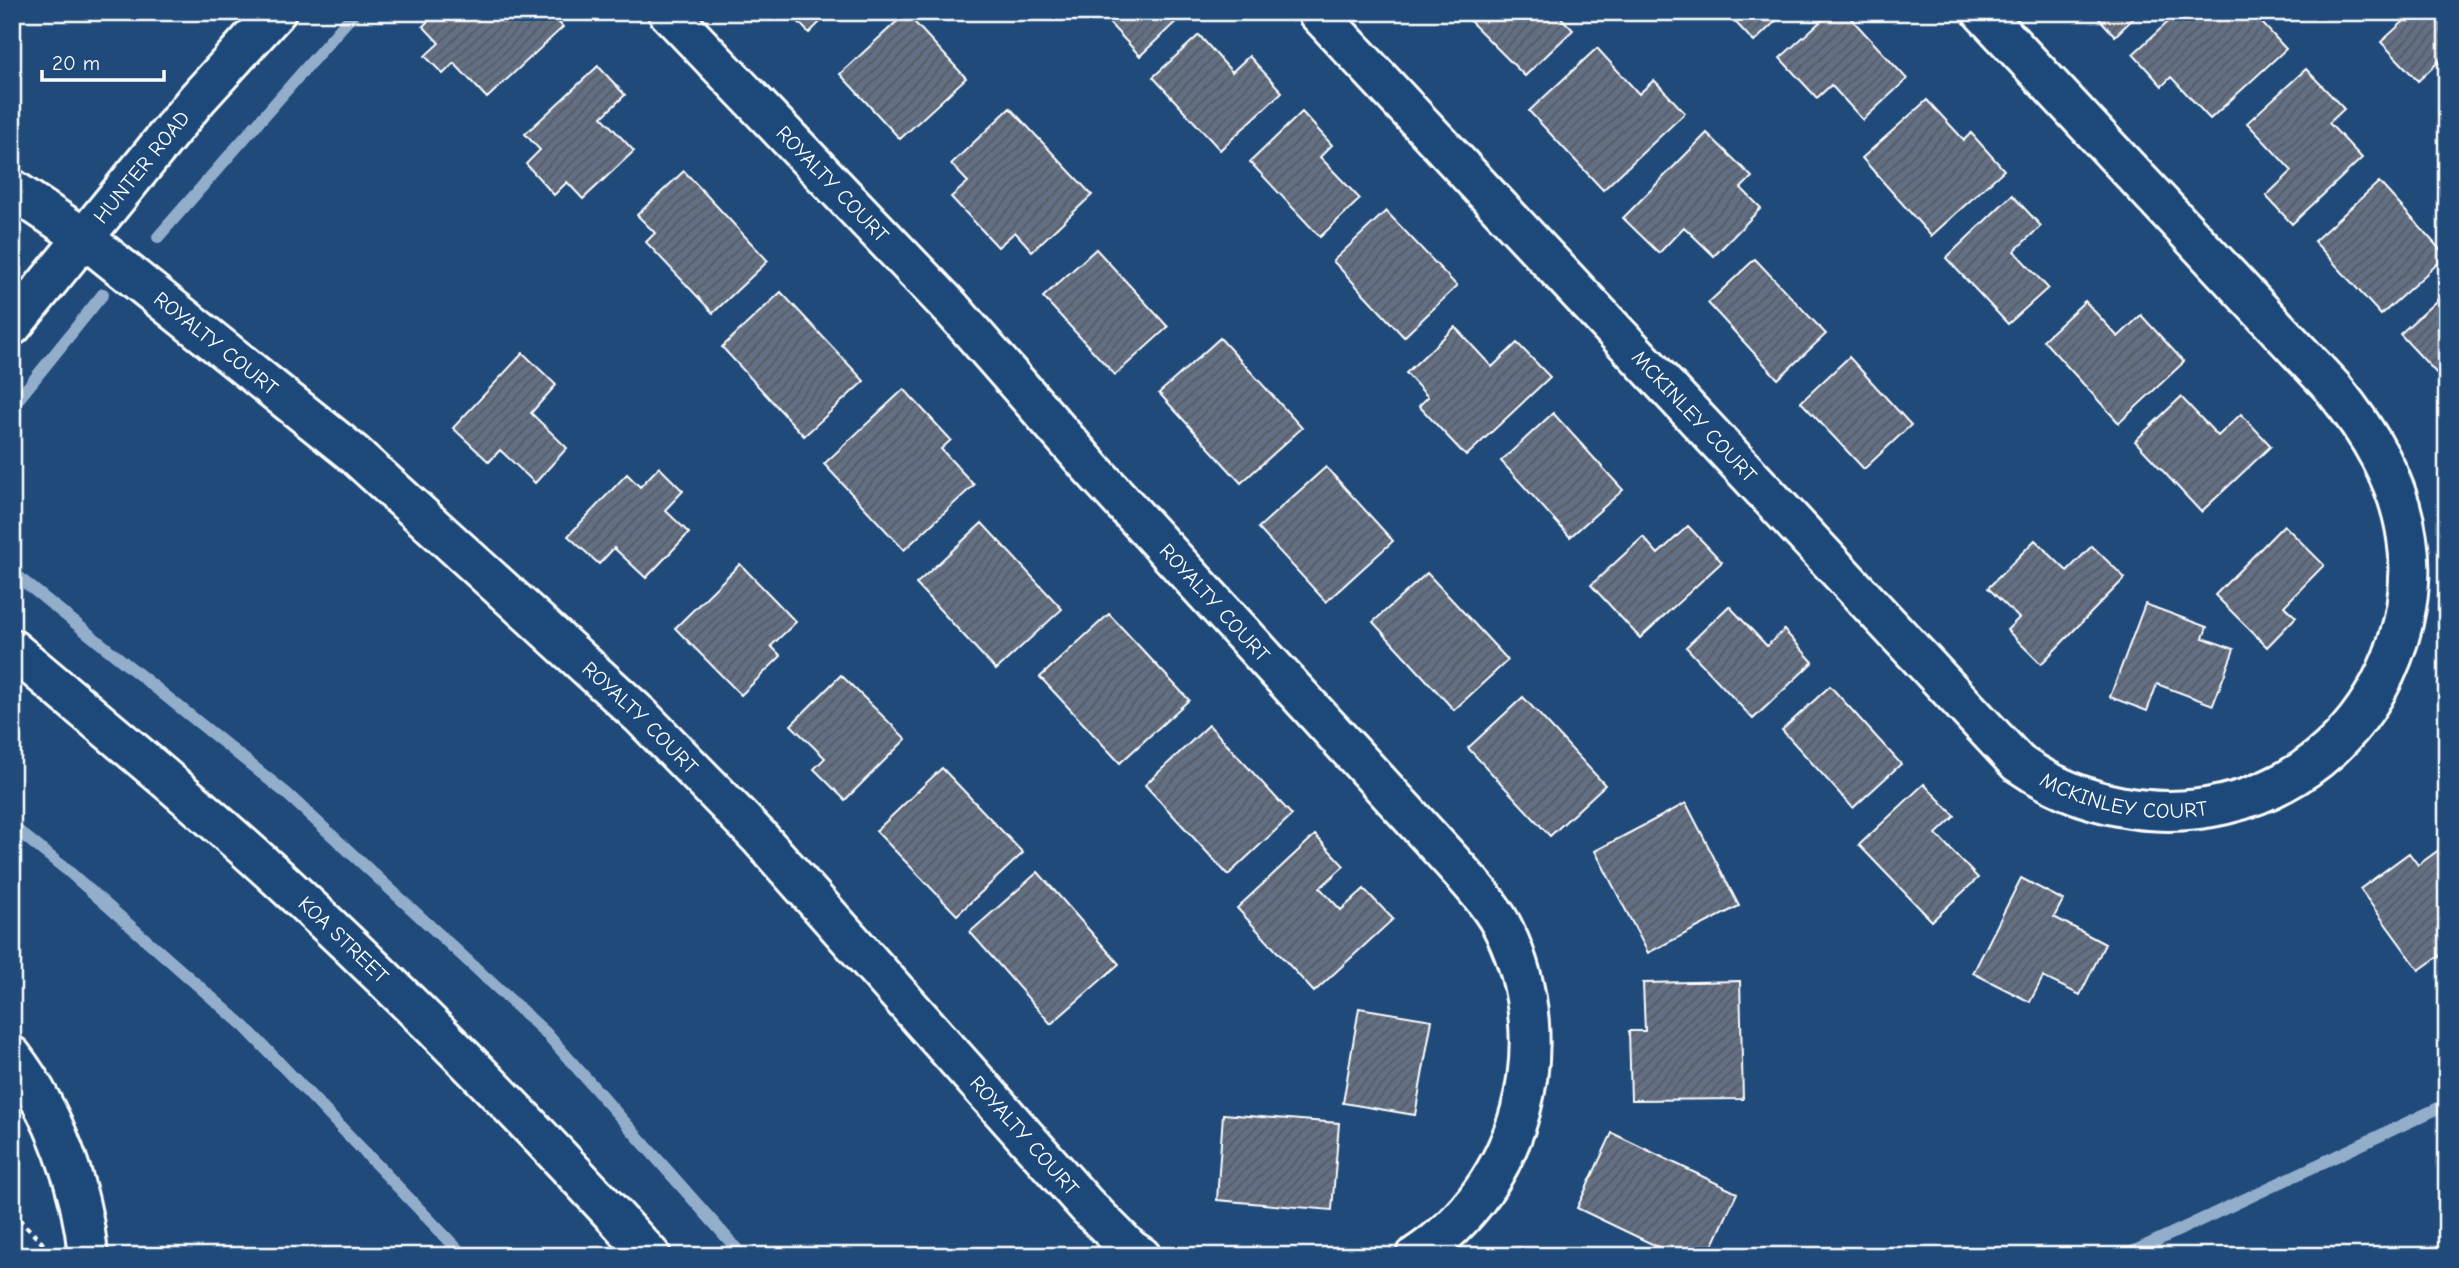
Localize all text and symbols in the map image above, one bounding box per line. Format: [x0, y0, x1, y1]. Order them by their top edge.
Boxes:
scale bar [42, 38, 164, 82]
text: 20 m [52, 51, 100, 75]
street label: HUNTER ROAD [89, 106, 194, 228]
street label: ROYALTY COURT [771, 121, 894, 247]
street label: ROYALTY COURT [149, 287, 283, 400]
street label: MCKINLEY COURT [1627, 345, 1762, 487]
street label: ROYALTY COURT [1155, 539, 1275, 667]
street label: ROYALTY COURT [577, 656, 703, 779]
street label: MCKINLEY COURT [2036, 767, 2209, 823]
street label: KOA STREET [294, 891, 393, 988]
street label: ROYALTY COURT [965, 1071, 1084, 1200]

